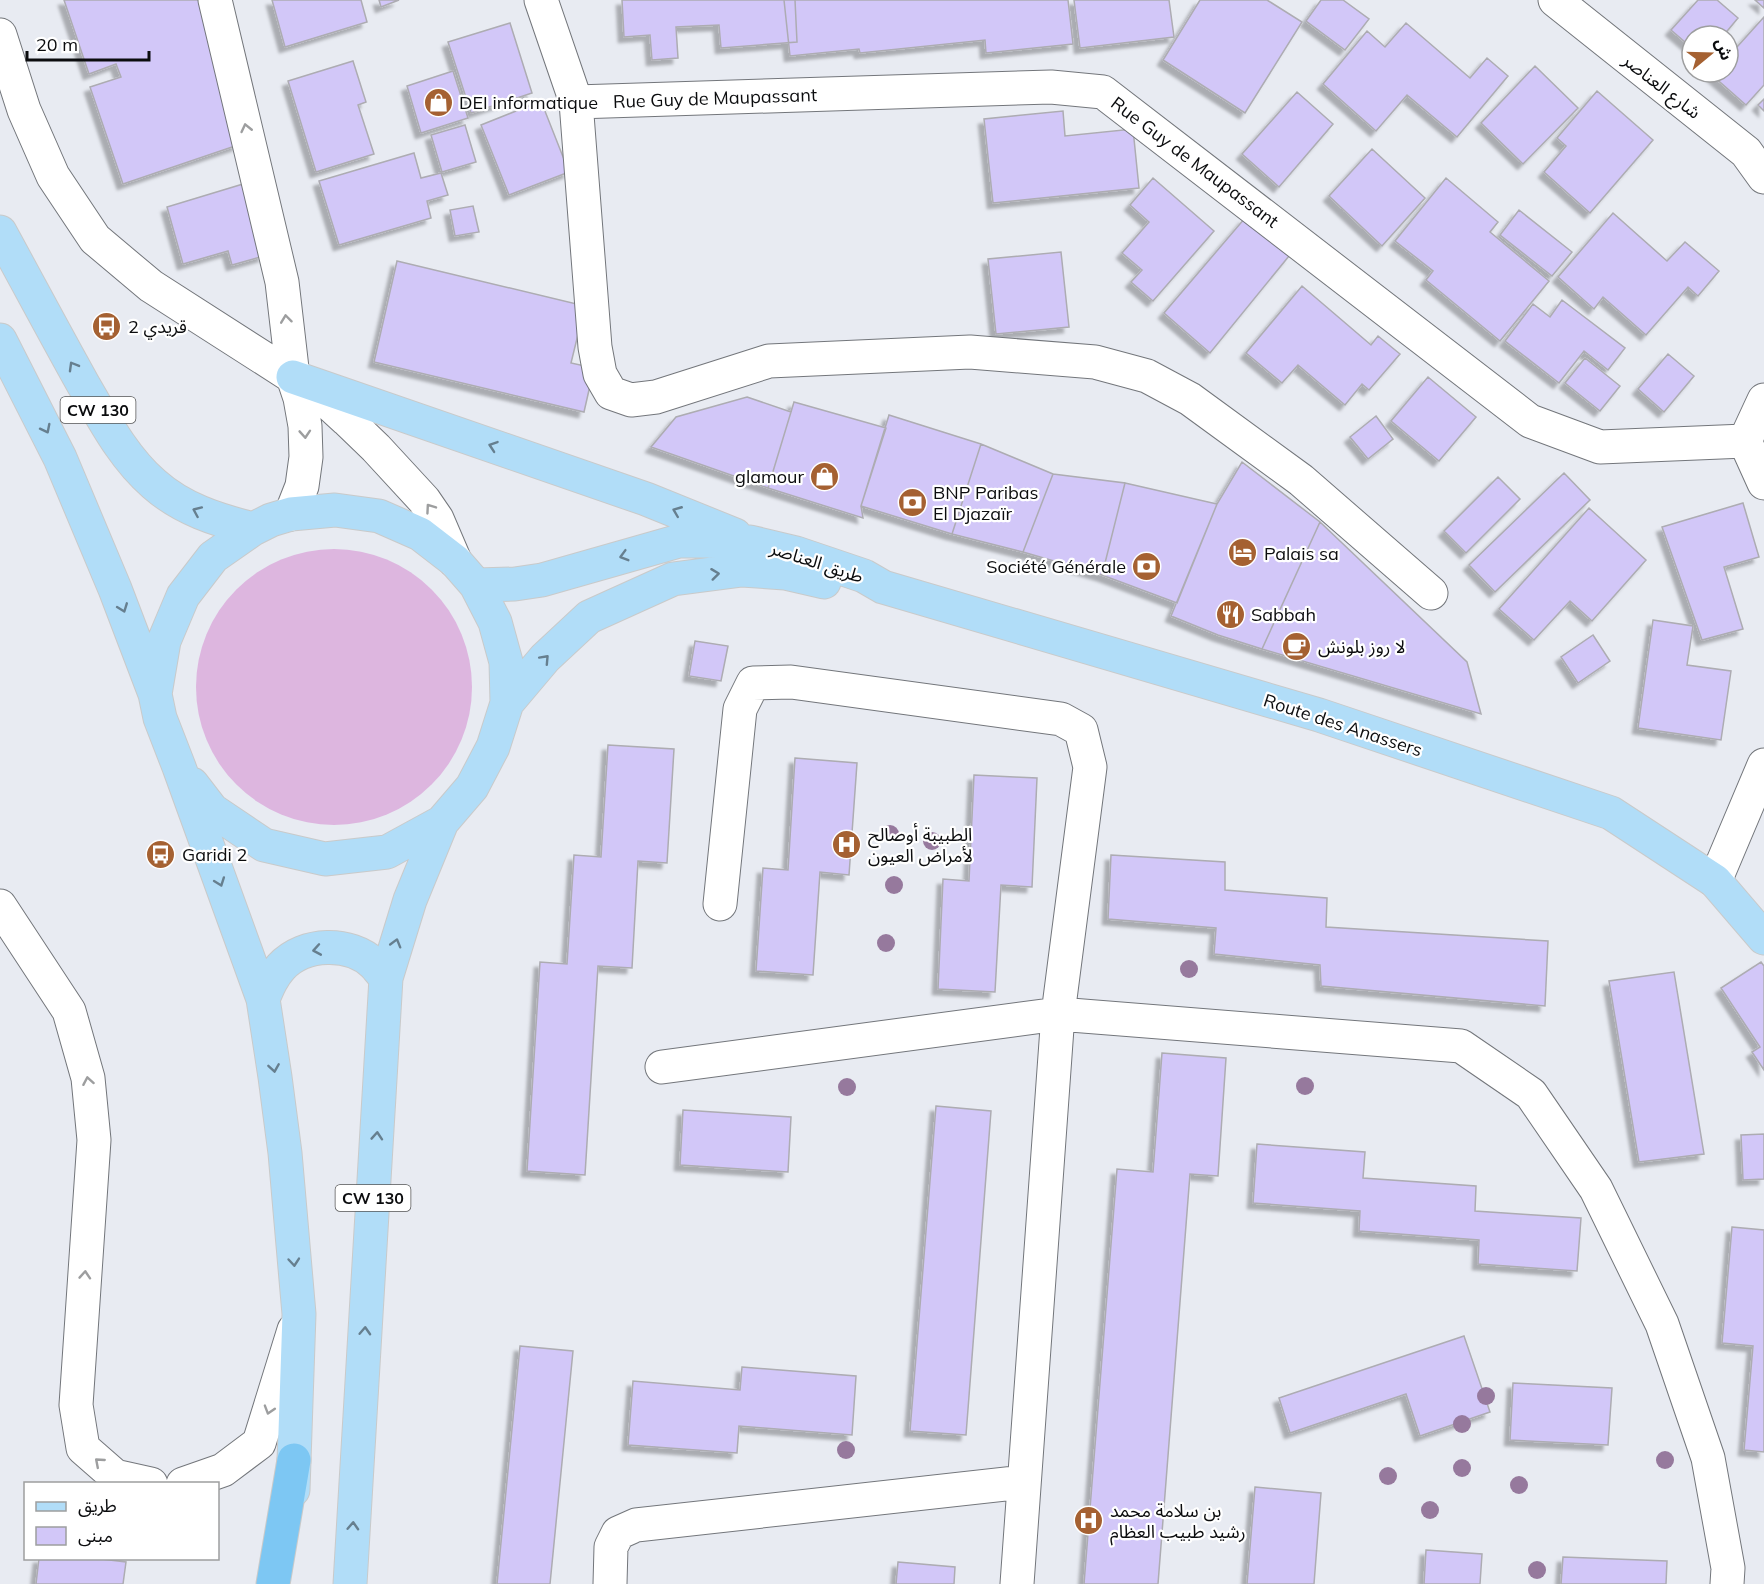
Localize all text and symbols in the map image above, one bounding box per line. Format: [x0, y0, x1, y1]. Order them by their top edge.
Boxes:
scale bar [27, 24, 148, 62]
north arrow [1680, 24, 1740, 84]
text: 20 m [36, 33, 78, 56]
text: ش [1711, 35, 1737, 63]
street label: شارع العناصر [1616, 48, 1706, 126]
street label: Rue Guy de Maupassant [613, 83, 817, 113]
shop icon: DEI informatique [422, 86, 454, 118]
place label: DEI informatique [459, 91, 598, 114]
street label: Rue Guy de Maupassant [1107, 91, 1283, 233]
one-way arrow [240, 123, 253, 133]
bus stop icon: قريدي 2 [91, 310, 123, 342]
one-way arrow [281, 314, 293, 323]
place label: قريدي 2 [128, 315, 187, 340]
one-way arrow [69, 362, 80, 372]
road number: CW 130 [60, 397, 136, 423]
one-way arrow [38, 423, 50, 434]
one-way arrow [298, 429, 311, 438]
one-way arrow [488, 440, 499, 453]
shop icon: glamour [809, 460, 841, 492]
place label: glamour [735, 465, 804, 488]
place label: BNP Paribas El Djazaïr [933, 481, 1039, 525]
bank icon: BNP Paribas El Djazaïr [896, 486, 928, 518]
one-way arrow [426, 504, 437, 515]
one-way arrow [672, 506, 683, 518]
one-way arrow [193, 507, 204, 519]
street label: طريق العناصر [767, 536, 866, 588]
hotel icon: Palais sa [1227, 537, 1259, 569]
place label: Palais sa [1264, 542, 1339, 565]
one-way arrow [620, 549, 630, 561]
bank icon: Société Générale [1131, 550, 1163, 582]
place label: Société Générale [986, 555, 1126, 578]
one-way arrow [710, 568, 719, 580]
restaurant icon: Sabbah [1214, 598, 1246, 630]
one-way arrow [115, 603, 128, 613]
place label: Sabbah [1251, 603, 1316, 626]
cafe icon: لا روز بلونش [1281, 630, 1313, 662]
place label: لا روز بلونش [1318, 635, 1406, 658]
one-way arrow [538, 655, 549, 665]
street label: Route des Anassers [1261, 689, 1425, 762]
place label: الطبيبة أوصالح لأمراض العيون [868, 823, 973, 867]
hospital icon: الطبيبة أوصالح لأمراض العيون [831, 828, 863, 860]
bus stop icon: Garidi 2 [145, 838, 177, 870]
place label: Garidi 2 [182, 843, 247, 866]
one-way arrow [213, 876, 226, 887]
one-way arrow [389, 938, 401, 949]
one-way arrow [313, 943, 322, 955]
one-way arrow [267, 1063, 280, 1073]
one-way arrow [82, 1076, 94, 1085]
one-way arrow [371, 1132, 384, 1141]
road number: CW 130 [336, 1185, 410, 1211]
one-way arrow [287, 1258, 300, 1267]
one-way arrow [78, 1270, 91, 1280]
one-way arrow [358, 1326, 371, 1335]
one-way arrow [264, 1405, 276, 1415]
one-way arrow [95, 1458, 106, 1469]
legend [24, 1482, 219, 1560]
text: طريق [78, 1494, 117, 1517]
place label: بن سلامة محمد رشيد طبيب العظام [1110, 1499, 1246, 1546]
hospital icon: بن سلامة محمد رشيد طبيب العظام [1073, 1504, 1105, 1536]
one-way arrow [347, 1521, 360, 1530]
text: مبنى [78, 1524, 113, 1547]

